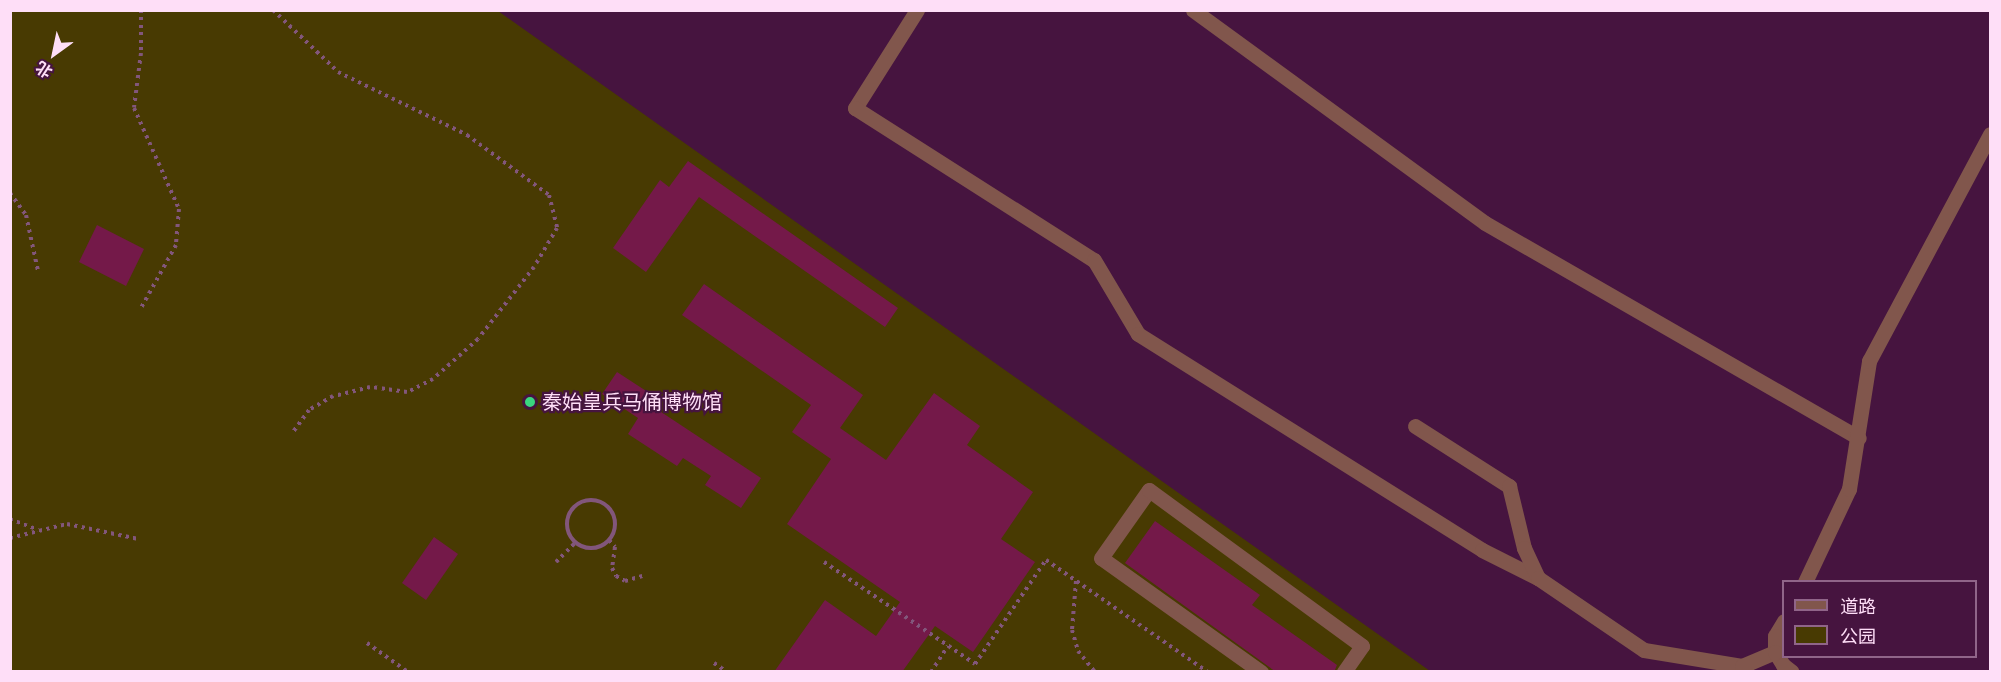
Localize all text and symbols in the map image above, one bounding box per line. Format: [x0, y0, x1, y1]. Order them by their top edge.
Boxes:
north arrow [24, 24, 84, 84]
text: 北 [32, 57, 56, 82]
place label: 秦始皇兵马俑博物馆 [542, 390, 722, 414]
marker: 秦始皇兵马俑博物馆 [523, 395, 537, 409]
legend [1782, 580, 1977, 658]
text: 道路 [1840, 596, 1876, 618]
text: 公园 [1840, 626, 1876, 648]

